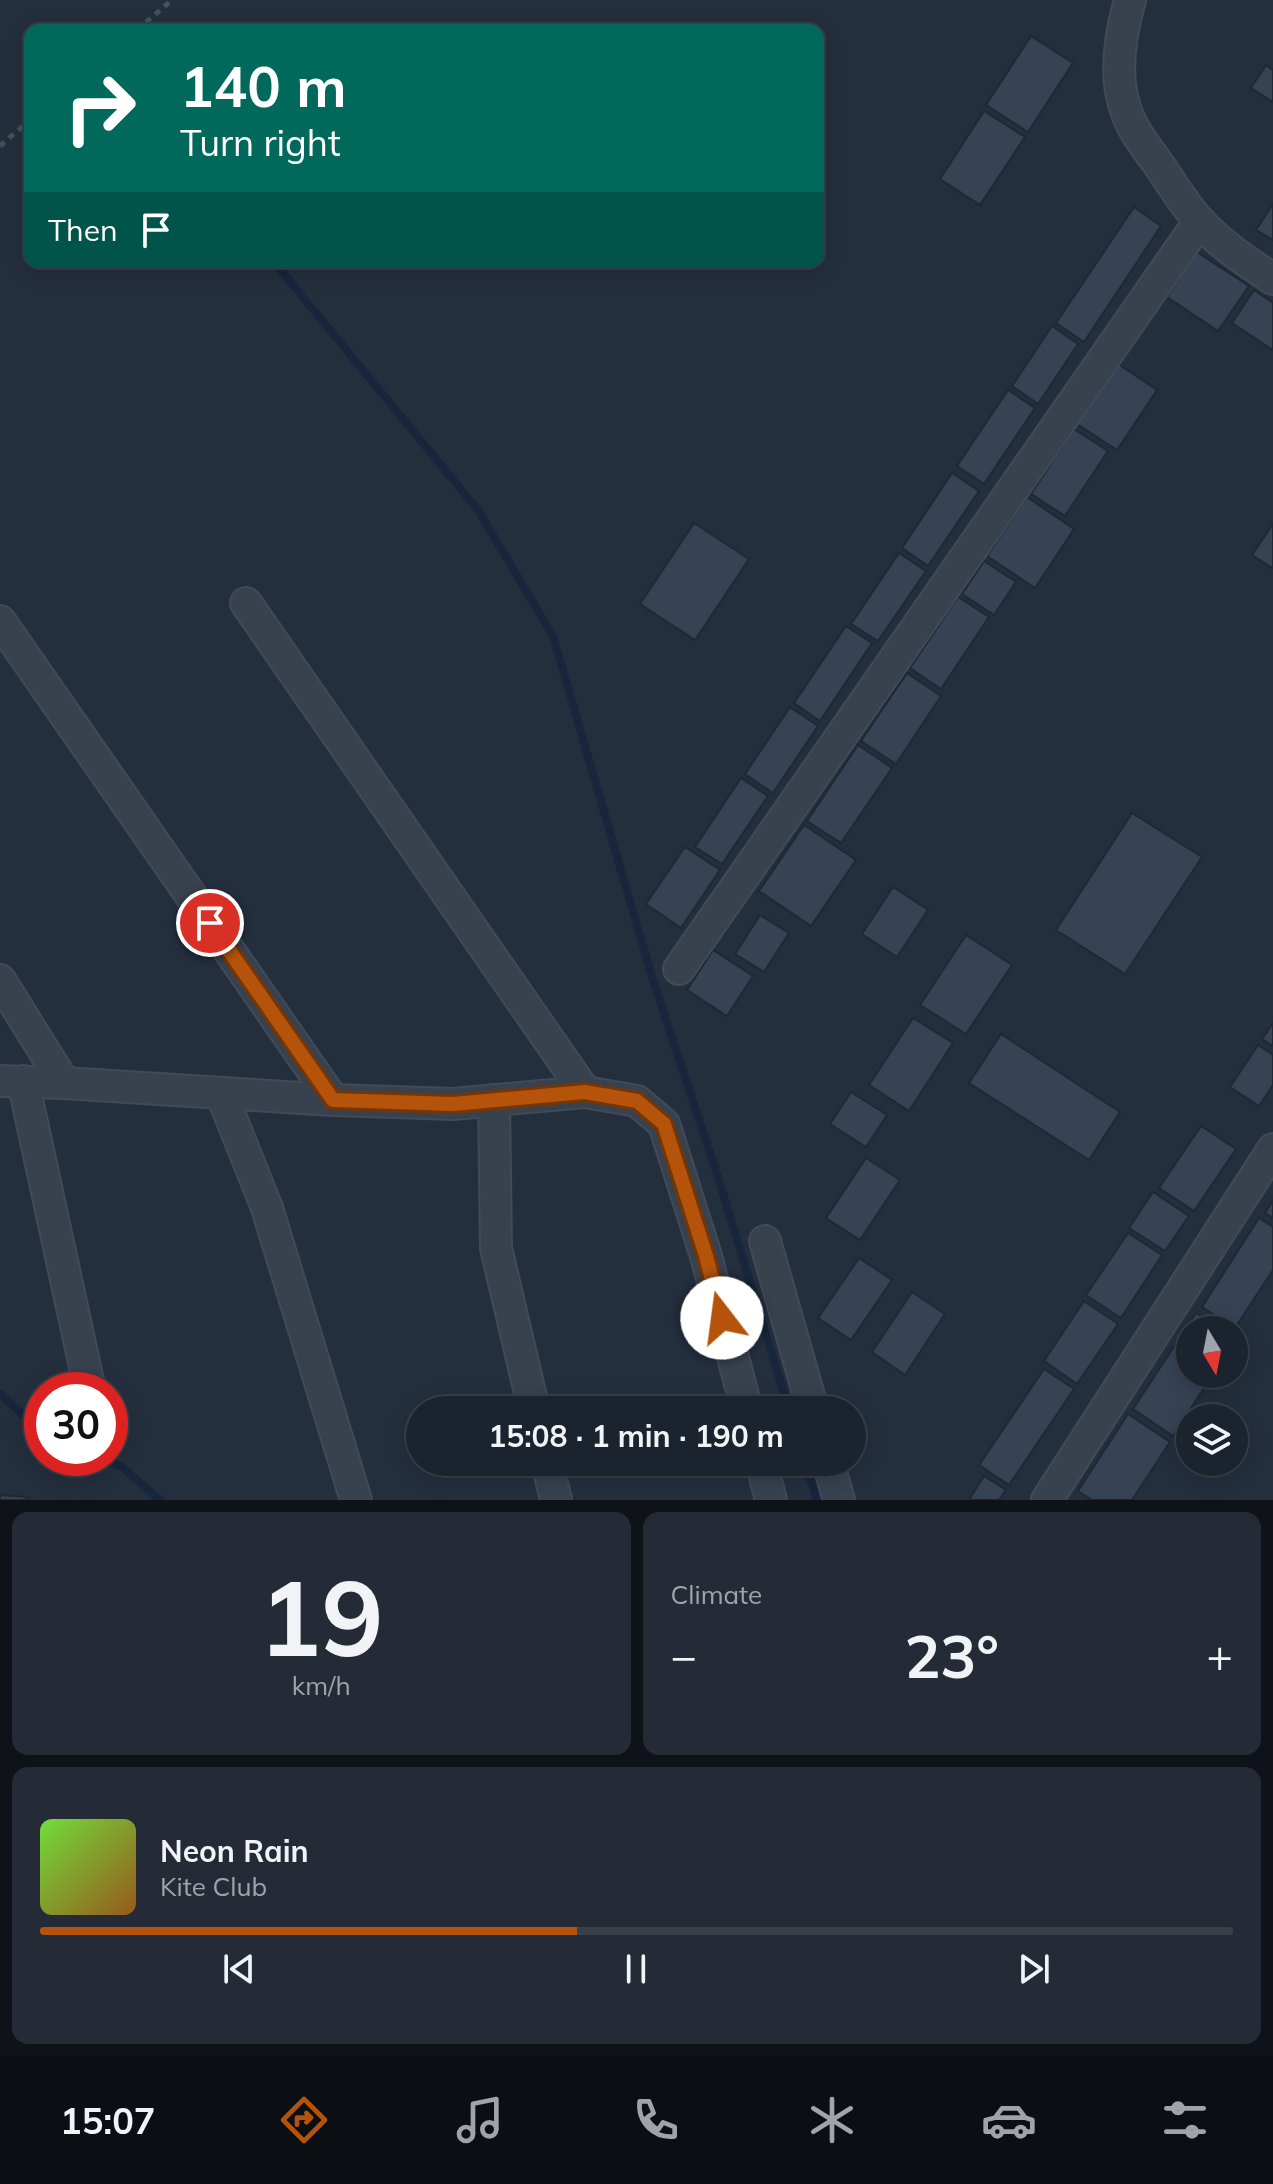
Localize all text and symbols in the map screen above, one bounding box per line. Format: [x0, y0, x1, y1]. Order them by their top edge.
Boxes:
text: 140 m [180, 51, 347, 121]
icon: right [48, 56, 152, 160]
text: Turn right [180, 120, 341, 165]
icon: arrive [134, 208, 178, 252]
text: Then [48, 211, 118, 249]
pin [176, 889, 244, 957]
icon: arrive [188, 901, 232, 945]
position arrow [680, 1276, 764, 1360]
north arrow [1176, 1316, 1248, 1388]
map controls [1176, 1316, 1248, 1476]
speed limit sign: 30 [24, 1372, 128, 1476]
button: layers [1176, 1404, 1248, 1476]
text: 15:08 · 1 min · 190 m [488, 1417, 784, 1455]
text: 19 [259, 1551, 384, 1682]
text: Climate [671, 1578, 762, 1611]
text: 23° [904, 1618, 999, 1693]
text: − [671, 1628, 697, 1683]
text: + [1207, 1628, 1233, 1683]
text: km/h [292, 1669, 351, 1702]
text: Neon Rain [160, 1832, 309, 1870]
text: Kite Club [160, 1870, 267, 1903]
icon: previous [217, 1947, 261, 1991]
icon: pause [614, 1947, 658, 1991]
icon: next [1012, 1947, 1056, 1991]
icon: directions [276, 2092, 332, 2148]
icon: music [452, 2092, 508, 2148]
icon: phone [628, 2092, 684, 2148]
icon: climate [804, 2092, 860, 2148]
icon: car [981, 2092, 1037, 2148]
icon: filters [1157, 2092, 1213, 2148]
text: 15:07 [60, 2098, 155, 2143]

